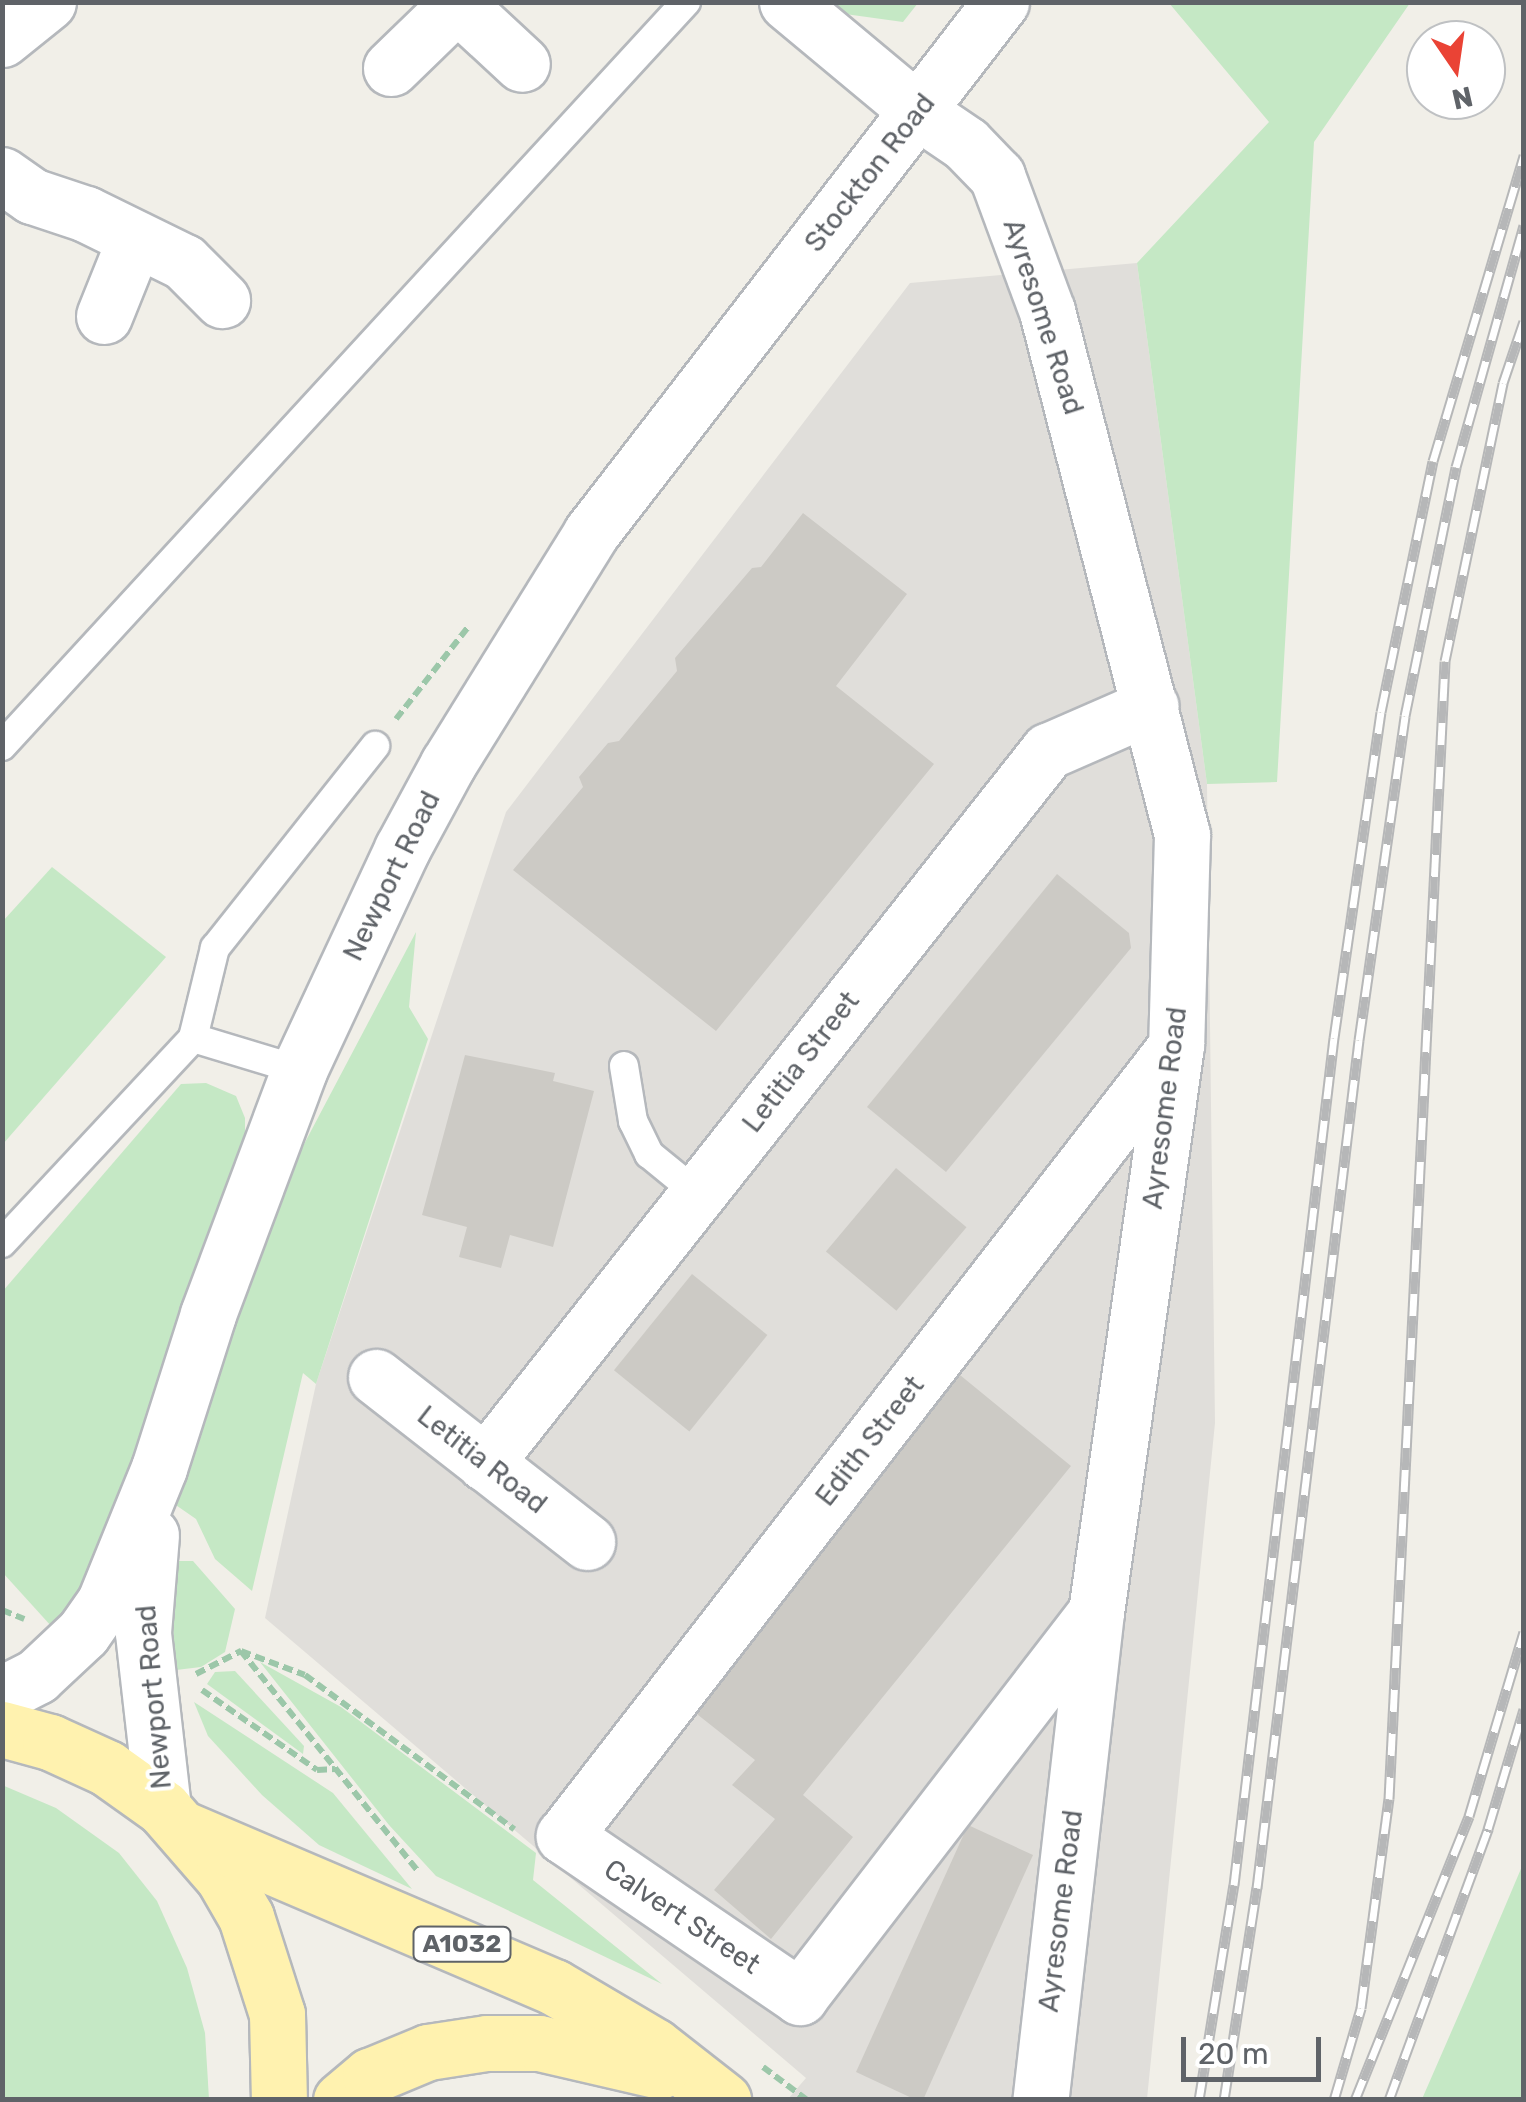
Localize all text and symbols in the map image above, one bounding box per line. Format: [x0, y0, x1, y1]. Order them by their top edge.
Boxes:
north arrow [1406, 20, 1506, 120]
text: N [1449, 79, 1476, 116]
street label: Stockton Road [798, 87, 942, 259]
street label: Ayresome Road [996, 215, 1090, 419]
street label: Newport Road [336, 786, 448, 966]
street label: Letitia Street [736, 985, 866, 1139]
street label: Ayresome Road [1136, 1005, 1194, 1211]
street label: Edith Street [809, 1369, 931, 1513]
street label: Letitia Road [411, 1399, 553, 1521]
street label: Newport Road [129, 1604, 179, 1790]
street label: Ayresome Road [1032, 1808, 1090, 2014]
street label: Calvert Street [598, 1852, 766, 1982]
road number: A1032 [412, 1924, 512, 1964]
scale bar [1186, 2017, 1326, 2079]
text: 20 m [1198, 2036, 1269, 2072]

